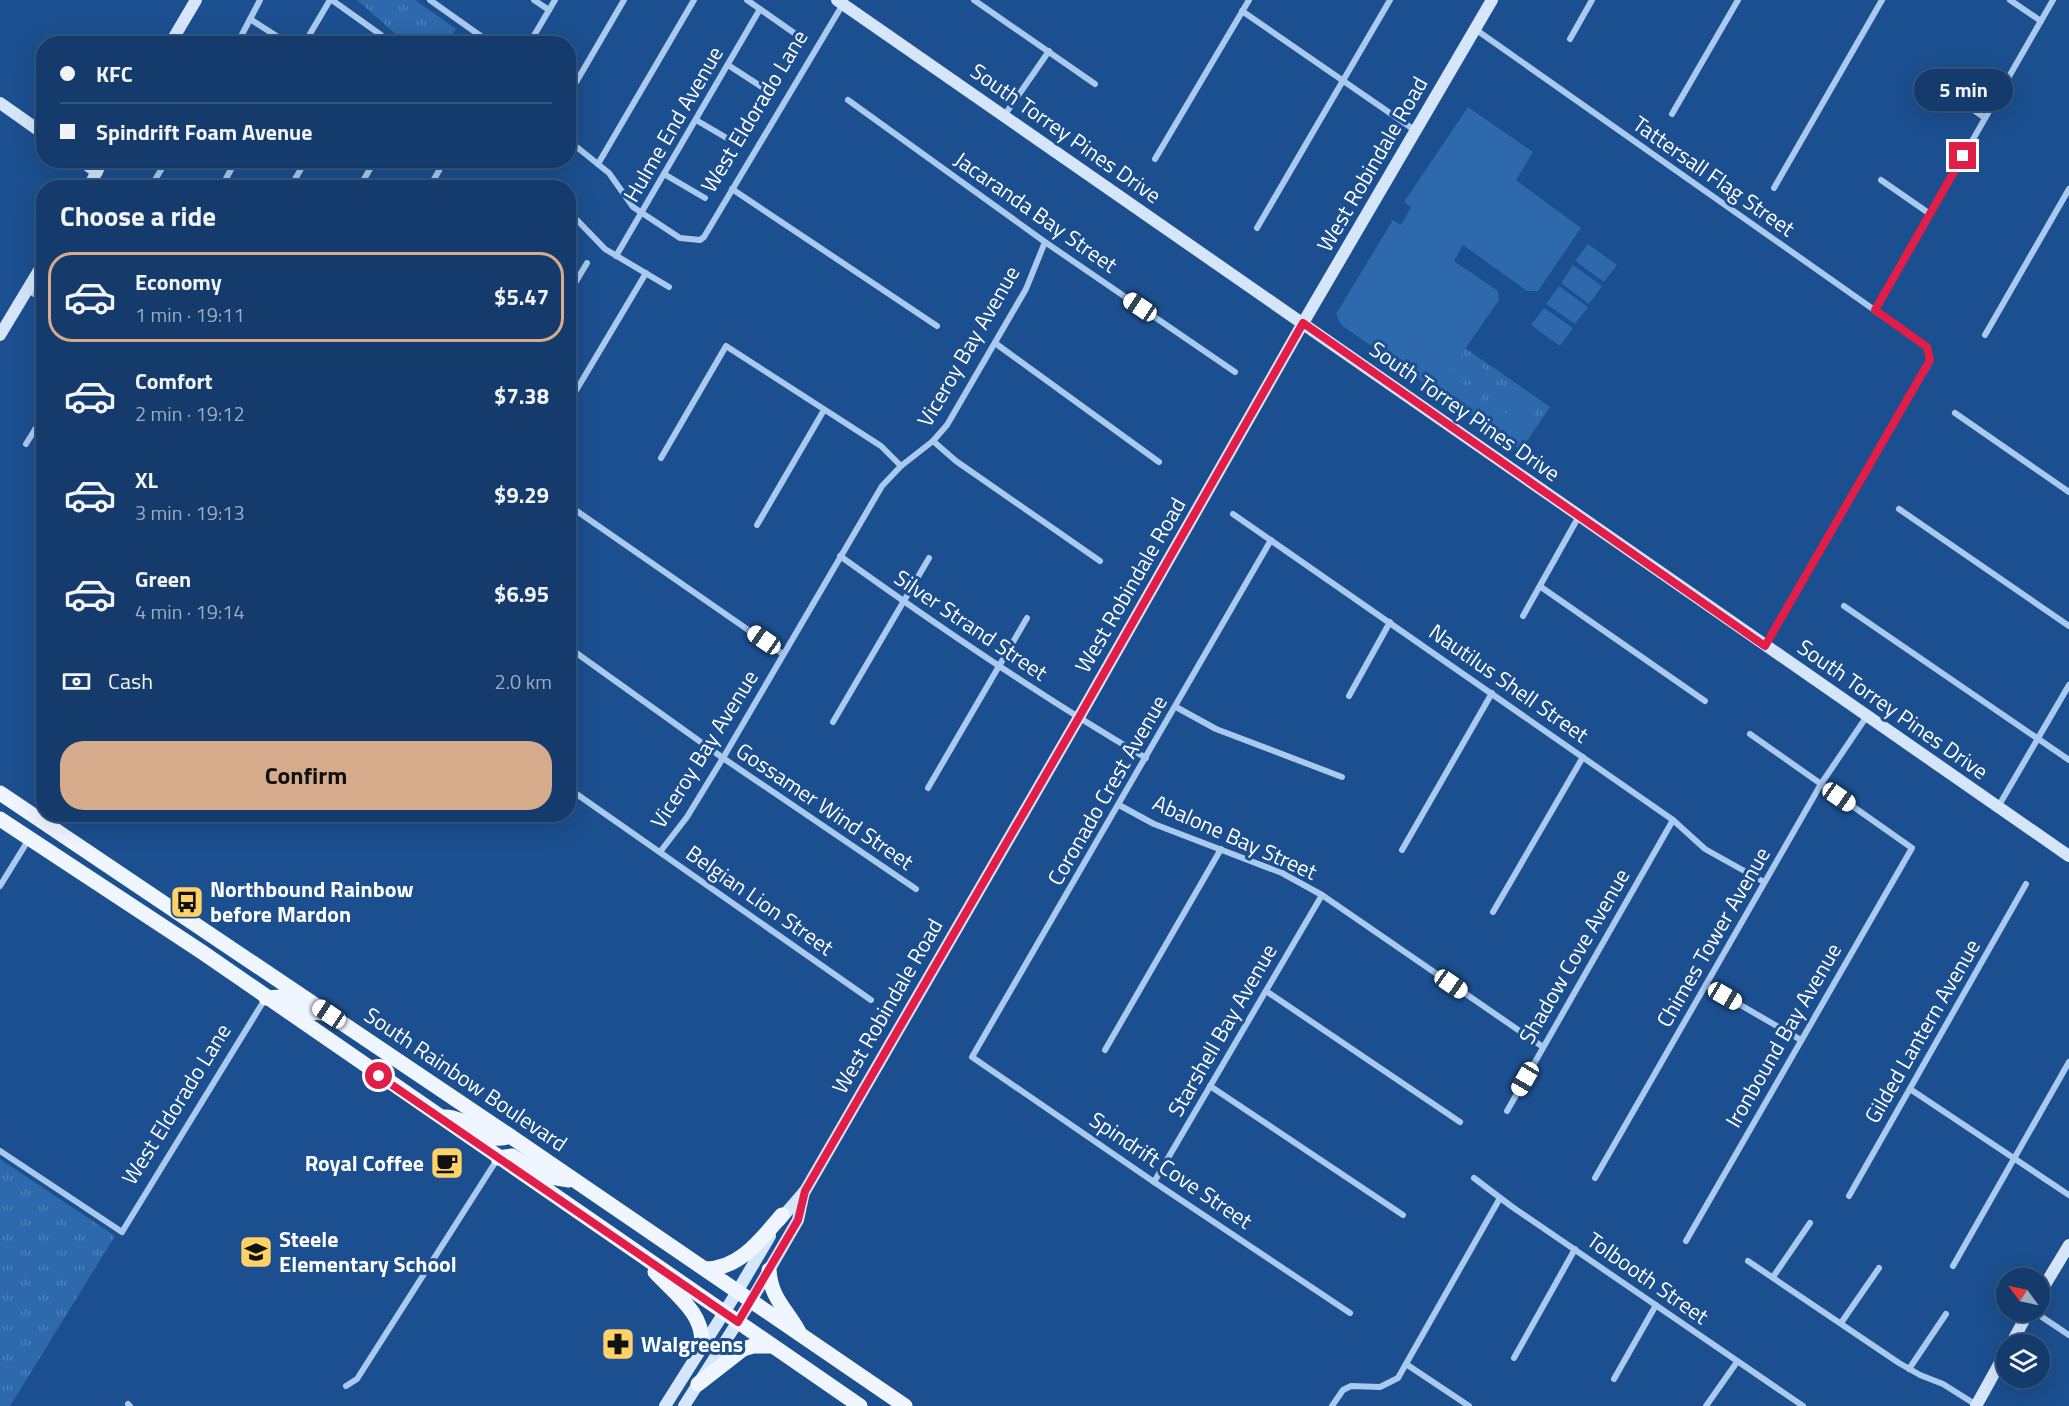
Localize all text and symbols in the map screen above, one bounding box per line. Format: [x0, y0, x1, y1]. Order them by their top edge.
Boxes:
street label: West Eldorado Lane [692, 23, 816, 199]
street label: Hulme End Avenue [614, 40, 732, 208]
street label: South Torrey Pines Drive [964, 54, 1168, 212]
text: KFC [96, 57, 133, 91]
callout: 5 min [1914, 69, 2012, 111]
street label: West Robindale Road [1308, 70, 1436, 258]
text: 5 min [1939, 74, 1988, 105]
street label: Tattersall Flag Street [1626, 107, 1802, 245]
text: Spindrift Foam Avenue [96, 115, 312, 149]
route end [1949, 142, 1976, 169]
street label: Jacaranda Bay Street [947, 143, 1125, 281]
text: Choose a ride [60, 195, 216, 236]
street label: Viceroy Bay Avenue [908, 259, 1028, 433]
text: Economy [135, 265, 222, 299]
icon: car [63, 270, 117, 324]
text: $5.47 [494, 280, 549, 314]
car [1120, 289, 1160, 325]
text: 1 min · 19:11 [135, 299, 245, 330]
street label: South Torrey Pines Drive [1363, 332, 1567, 490]
text: Comfort [135, 364, 213, 398]
icon: car [63, 369, 117, 423]
text: $7.38 [494, 379, 549, 413]
text: 2 min · 19:12 [135, 398, 245, 429]
text: XL [135, 463, 158, 497]
icon: car [63, 468, 117, 522]
text: $9.29 [494, 478, 549, 512]
street label: West Robindale Road [1066, 491, 1194, 679]
text: 3 min · 19:13 [135, 497, 245, 528]
street label: Silver Strand Street [887, 561, 1055, 689]
text: Green [135, 562, 191, 596]
icon: car [63, 567, 117, 621]
text: $6.95 [494, 577, 549, 611]
text: 4 min · 19:14 [135, 596, 245, 627]
street label: Nautilus Shell Street [1422, 615, 1596, 751]
car [744, 622, 784, 658]
street label: South Torrey Pines Drive [1791, 630, 1995, 788]
street label: Viceroy Bay Avenue [642, 663, 766, 835]
text: Cash [108, 664, 153, 698]
icon: cash [60, 665, 93, 698]
text: 2.0 km [495, 666, 552, 697]
street label: Coronado Crest Avenue [1038, 688, 1176, 892]
street label: Gossamer Wind Street [729, 734, 921, 878]
button: Confirm [60, 741, 552, 810]
car [1819, 779, 1859, 815]
street label: Abalone Bay Street [1147, 786, 1323, 889]
street label: Belgian Lion Street [679, 836, 841, 964]
street label: Chimes Tower Avenue [1647, 840, 1779, 1034]
street label: Shadow Cove Avenue [1510, 862, 1638, 1050]
place label: Northbound Rainbow before Mardon [210, 872, 413, 931]
bus stop icon: Northbound Rainbow before Mardon [169, 884, 205, 920]
street label: West Robindale Road [823, 912, 951, 1100]
street label: Gilded Lantern Avenue [1855, 932, 1989, 1130]
street label: Ironbound Bay Avenue [1716, 936, 1850, 1134]
street label: Starshell Bay Avenue [1159, 937, 1285, 1123]
car [1431, 966, 1471, 1002]
car [1705, 979, 1745, 1013]
car [309, 996, 349, 1032]
street label: South Rainbow Boulevard [358, 998, 574, 1160]
street label: West Eldorado Lane [113, 1017, 239, 1191]
car [1508, 1059, 1542, 1099]
route start [365, 1062, 392, 1089]
street label: Spindrift Cove Street [1083, 1103, 1260, 1237]
cafe icon: Royal Coffee [429, 1145, 465, 1181]
place label: Royal Coffee [305, 1146, 424, 1180]
place label: Steele Elementary School [279, 1222, 457, 1281]
street label: Tolbooth Street [1580, 1223, 1716, 1333]
school or university icon: Steele Elementary School [238, 1234, 274, 1270]
north arrow [1996, 1268, 2050, 1322]
map controls [1996, 1268, 2050, 1388]
pharmacy icon: Walgreens [600, 1326, 636, 1362]
place label: Walgreens [641, 1327, 743, 1361]
button: layers [1996, 1334, 2050, 1388]

